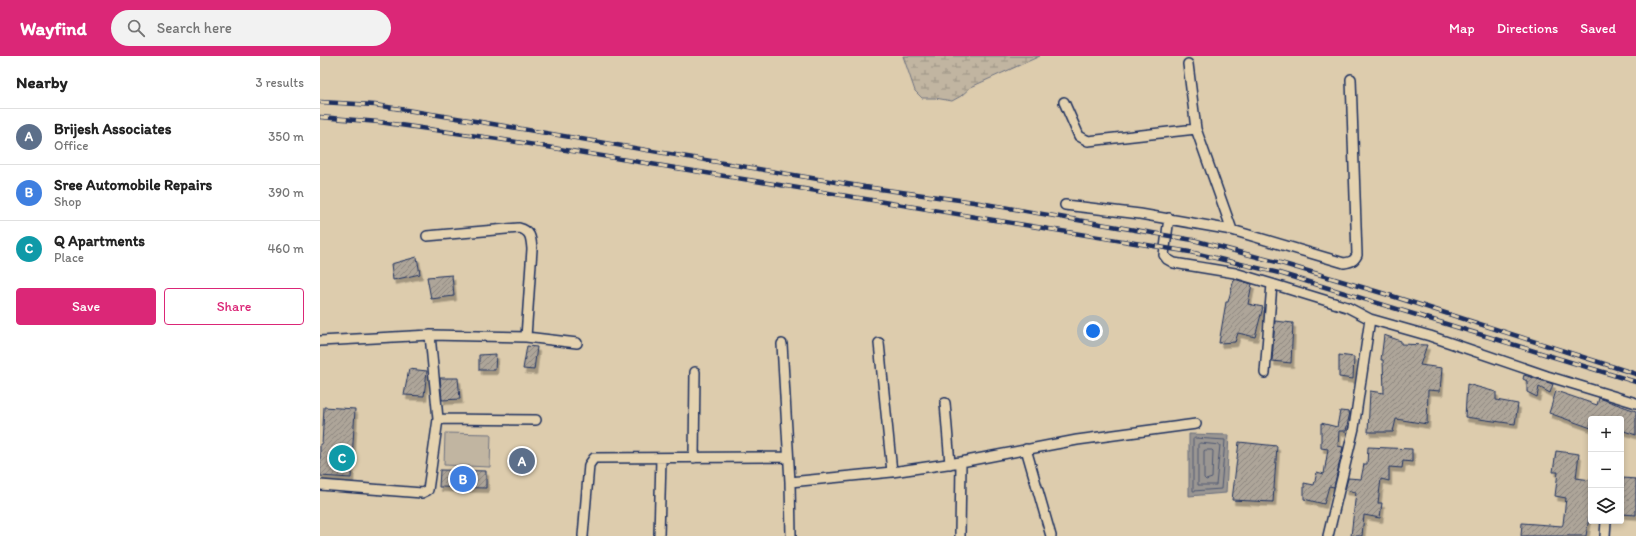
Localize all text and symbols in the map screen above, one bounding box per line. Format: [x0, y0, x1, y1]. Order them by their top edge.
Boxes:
search box [111, 10, 391, 46]
text: Wayfind [20, 17, 87, 40]
icon: search [125, 17, 147, 39]
text: Search here [157, 19, 232, 37]
text: Map [1449, 20, 1475, 37]
text: Directions [1497, 20, 1558, 37]
text: Saved [1580, 20, 1616, 37]
text: Nearby [16, 72, 68, 92]
text: 3 results [255, 75, 304, 90]
text: Brijesh Associates [54, 120, 171, 138]
text: A [25, 129, 33, 144]
text: 350 m [268, 129, 304, 144]
text: Office [54, 138, 89, 153]
text: Sree Automobile Repairs [54, 176, 212, 194]
text: B [25, 185, 33, 200]
text: 390 m [268, 185, 304, 200]
text: Shop [54, 194, 81, 209]
text: Q Apartments [54, 232, 145, 250]
text: C [25, 241, 33, 256]
text: 460 m [267, 241, 304, 256]
text: Place [54, 250, 84, 265]
button: Save [16, 288, 156, 325]
button: Share [164, 288, 304, 325]
your location [1083, 321, 1103, 341]
map controls [1588, 416, 1624, 524]
button: + [1588, 416, 1624, 452]
pin: C [329, 443, 355, 473]
pin: A [509, 446, 535, 476]
button: − [1588, 452, 1624, 488]
pin: B [450, 464, 476, 494]
button: layers [1588, 488, 1624, 524]

